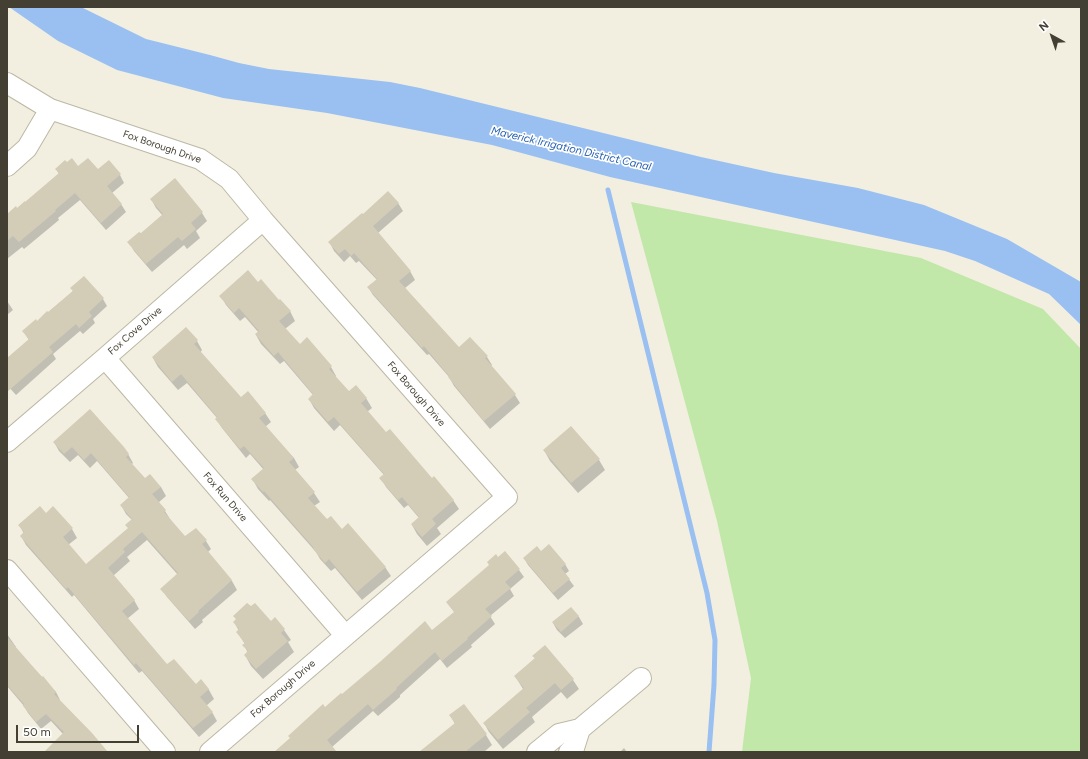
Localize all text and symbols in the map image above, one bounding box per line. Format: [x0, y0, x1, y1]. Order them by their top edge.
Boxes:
north arrow [1032, 16, 1072, 56]
text: N [1037, 19, 1051, 34]
water label: Maverick Irrigation District Canal [490, 124, 652, 174]
street label: Fox Borough Drive [121, 128, 203, 166]
street label: Fox Cove Drive [106, 304, 164, 358]
street label: Fox Borough Drive [385, 359, 447, 429]
street label: Fox Run Drive [200, 470, 250, 524]
street label: Fox Borough Drive [248, 658, 318, 720]
scale bar [18, 717, 141, 743]
text: 50 m [23, 725, 51, 739]

